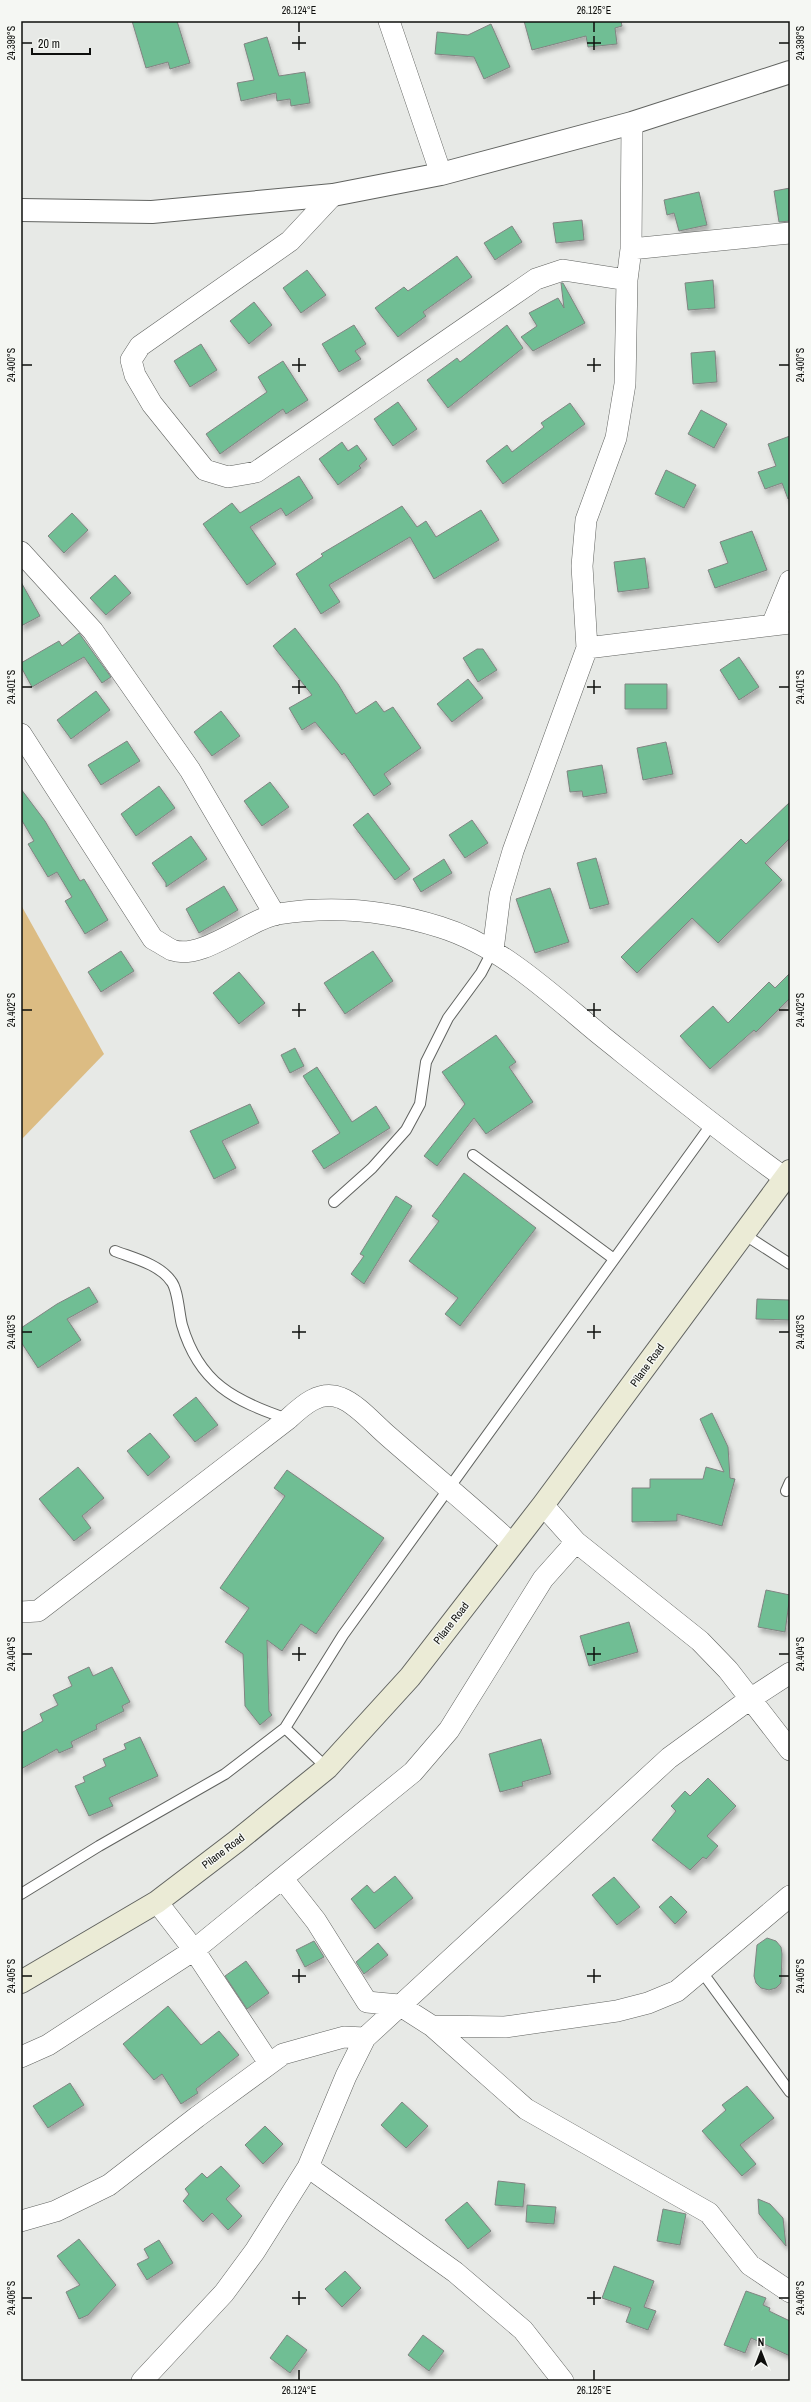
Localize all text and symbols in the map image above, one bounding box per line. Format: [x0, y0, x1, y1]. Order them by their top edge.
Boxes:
text: 26.124°E [282, 4, 316, 17]
text: 26.125°E [577, 4, 611, 17]
text: 24.399°S [5, 25, 18, 60]
text: 24.399°S [794, 25, 807, 60]
scale bar [32, 30, 90, 56]
text: 20 m [38, 36, 60, 52]
text: 24.400°S [5, 347, 18, 382]
text: 24.400°S [794, 347, 807, 382]
text: 24.401°S [5, 669, 18, 704]
text: 24.401°S [794, 669, 807, 704]
text: 24.402°S [5, 992, 18, 1027]
text: 24.402°S [794, 992, 807, 1027]
text: 24.403°S [5, 1314, 18, 1349]
text: 24.403°S [794, 1314, 807, 1349]
street label: Pilane Road [627, 1341, 667, 1389]
street label: Pilane Road [430, 1599, 472, 1647]
text: 24.404°S [5, 1636, 18, 1671]
text: 24.404°S [794, 1636, 807, 1671]
street label: Pilane Road [199, 1830, 247, 1872]
text: 24.405°S [5, 1958, 18, 1993]
text: 24.405°S [794, 1958, 807, 1993]
text: 24.406°S [5, 2280, 18, 2315]
text: 24.406°S [794, 2280, 807, 2315]
north arrow [741, 2332, 781, 2372]
text: N [758, 2335, 764, 2349]
text: 26.124°E [282, 2384, 316, 2397]
text: 26.125°E [577, 2384, 611, 2397]

